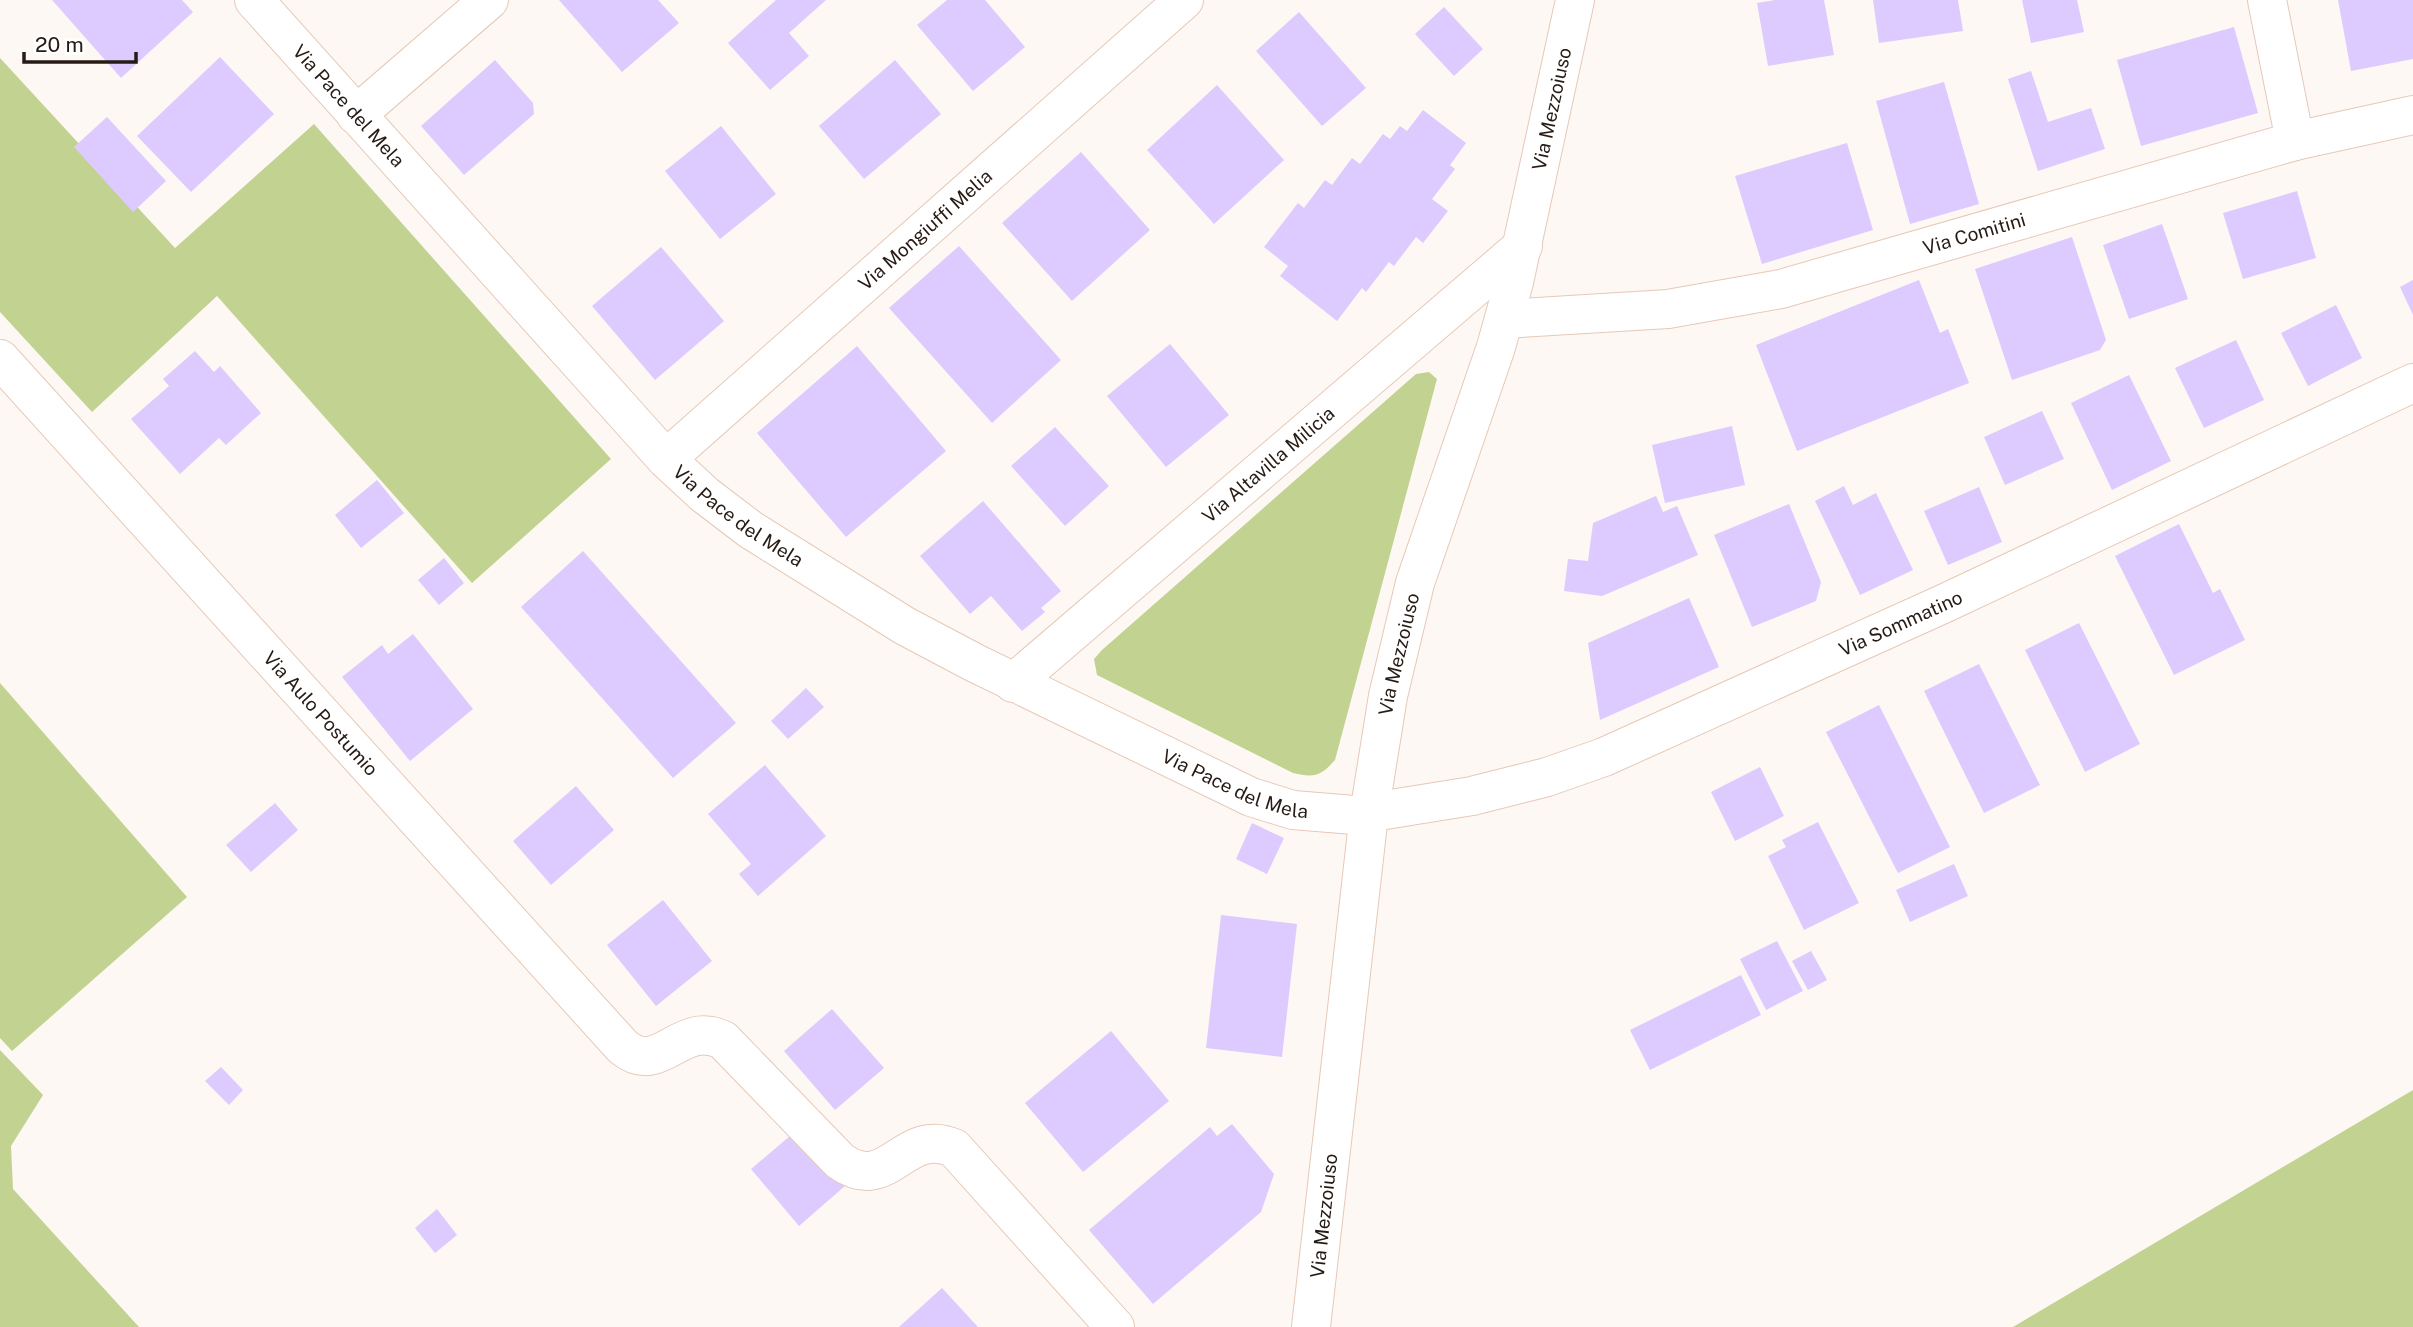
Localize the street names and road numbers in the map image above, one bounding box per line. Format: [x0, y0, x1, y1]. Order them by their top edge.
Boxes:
street label: Via Pace del Mela [288, 40, 409, 171]
street label: Via Mezzoiuso [1527, 45, 1575, 172]
street label: Via Mongiuffi Melia [854, 165, 996, 294]
street label: Via Comitini [1920, 208, 2028, 259]
street label: Via Altavilla Milicia [1198, 402, 1339, 527]
street label: Via Pace del Mela [669, 460, 807, 571]
street label: Via Sommatino [1835, 586, 1966, 661]
street label: Via Mezzoiuso [1374, 591, 1423, 717]
street label: Via Aulo Postumio [259, 647, 383, 780]
street label: Via Pace del Mela [1159, 745, 1309, 822]
street label: Via Mezzoiuso [1306, 1152, 1342, 1279]

